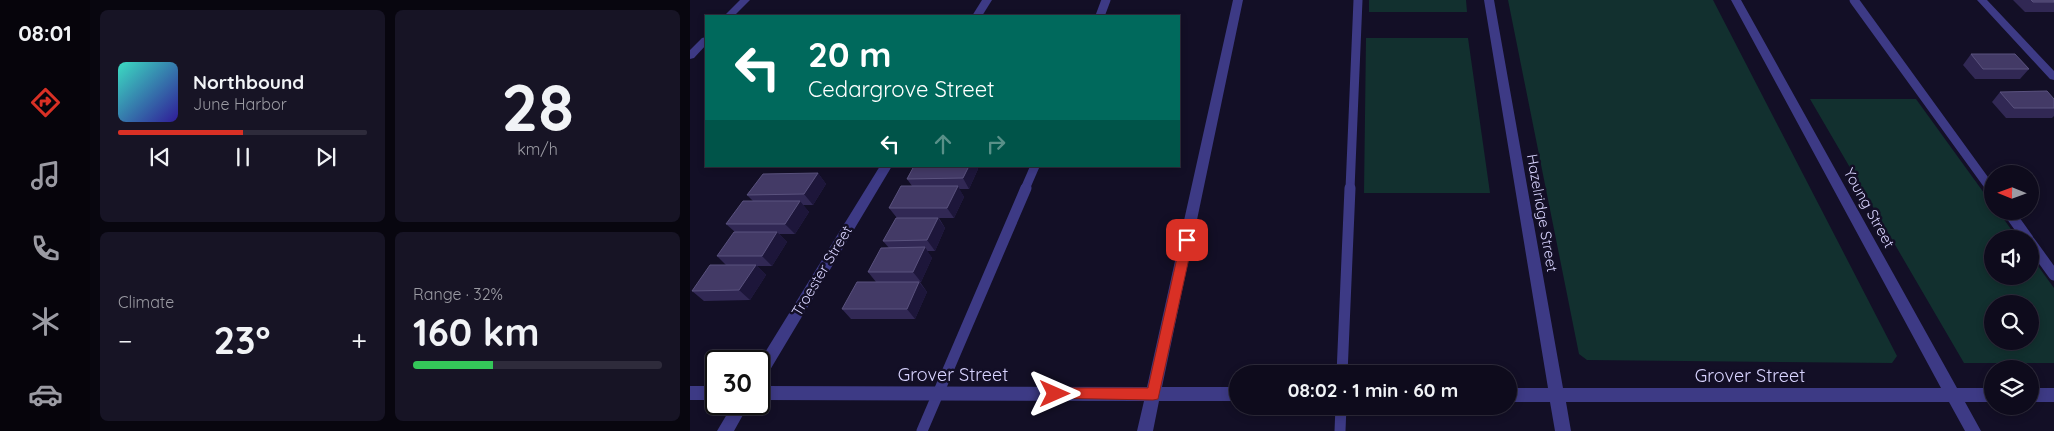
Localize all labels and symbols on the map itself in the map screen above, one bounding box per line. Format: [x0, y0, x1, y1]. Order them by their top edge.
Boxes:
street label: Hazelridge Street [1523, 152, 1562, 273]
street label: Young Street [1840, 164, 1899, 251]
north arrow [1984, 165, 2039, 220]
pin [1166, 219, 1208, 261]
street label: Troester Street [787, 222, 856, 320]
speed limit sign: 30 [705, 350, 770, 415]
street label: Grover Street [898, 363, 1008, 386]
street label: Grover Street [1695, 364, 1805, 387]
position arrow [1028, 367, 1080, 419]

